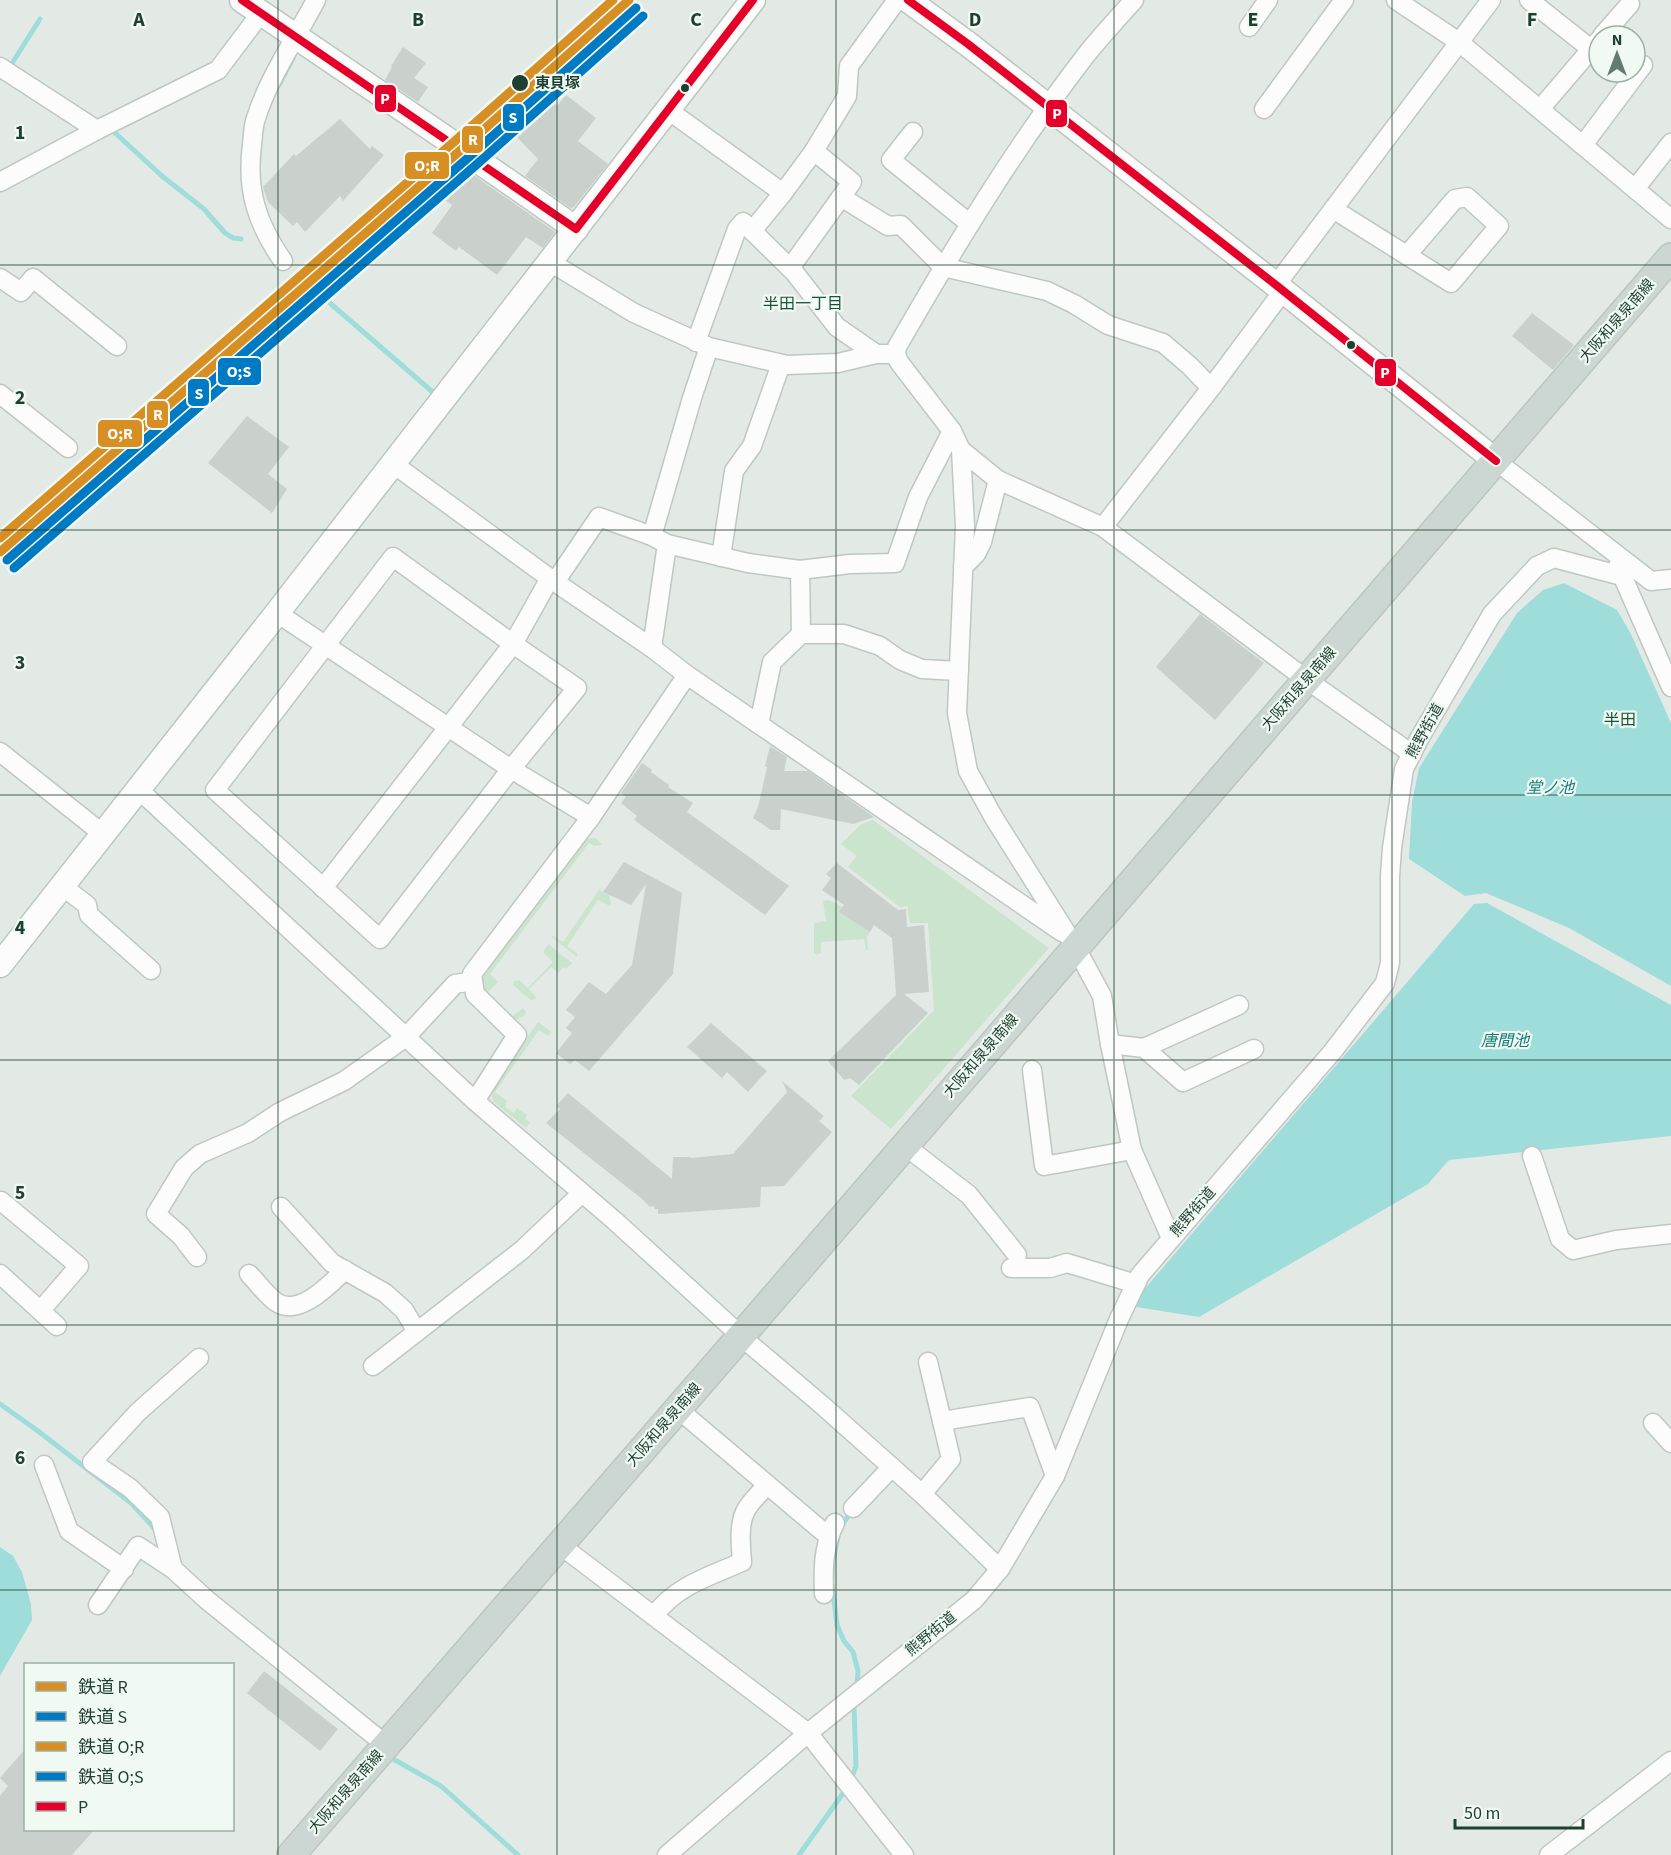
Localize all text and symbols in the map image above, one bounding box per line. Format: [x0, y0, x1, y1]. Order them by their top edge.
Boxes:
text: A [132, 6, 145, 34]
text: B [412, 6, 424, 34]
text: C [690, 6, 702, 34]
text: D [969, 6, 981, 34]
text: E [1248, 6, 1258, 34]
text: F [1527, 6, 1537, 34]
north arrow [1587, 24, 1647, 84]
text: N [1612, 29, 1622, 51]
marker: 東貝塚 [510, 73, 530, 93]
place label: 東貝塚 [535, 73, 580, 94]
unlabelled marker [679, 82, 691, 94]
line badge: P [374, 84, 397, 113]
text: P [380, 88, 390, 110]
line badge: P [1045, 99, 1068, 128]
line badge: S [502, 103, 525, 132]
text: P [1052, 103, 1062, 125]
text: S [509, 107, 518, 129]
text: 1 [15, 119, 25, 147]
line badge: R [461, 125, 484, 154]
text: R [468, 129, 478, 151]
line badge: O;R [404, 151, 450, 180]
text: O;R [414, 155, 440, 177]
street label: 大阪和泉泉南線 [1575, 274, 1659, 368]
district label: 半田一丁目 [763, 293, 843, 315]
unlabelled marker [1345, 339, 1357, 351]
line badge: O;S [217, 357, 262, 386]
line badge: P [1374, 358, 1397, 387]
text: O;S [227, 361, 251, 383]
text: P [1380, 362, 1390, 384]
line badge: S [187, 378, 210, 407]
text: S [195, 383, 204, 405]
text: 2 [15, 384, 25, 412]
line badge: R [146, 400, 169, 429]
text: R [153, 404, 163, 426]
line badge: O;R [97, 419, 143, 448]
text: O;R [107, 423, 133, 445]
street label: 大阪和泉泉南線 [1257, 642, 1341, 736]
text: 3 [15, 649, 25, 677]
street label: 熊野街道 [1401, 700, 1449, 762]
district label: 半田 [1604, 709, 1636, 731]
water label: 堂ノ池 [1526, 777, 1576, 799]
text: 4 [15, 914, 26, 942]
street label: 大阪和泉泉南線 [939, 1009, 1023, 1103]
water label: 唐間池 [1481, 1030, 1531, 1052]
text: 5 [15, 1179, 25, 1207]
street label: 熊野街道 [1165, 1182, 1221, 1242]
street label: 大阪和泉泉南線 [622, 1378, 706, 1472]
text: 6 [15, 1444, 25, 1472]
street label: 熊野街道 [901, 1607, 961, 1661]
legend [24, 1663, 234, 1831]
text: 鉄道 R [78, 1675, 128, 1700]
text: 鉄道 S [78, 1705, 127, 1730]
text: 鉄道 O;R [78, 1735, 144, 1760]
street label: 大阪和泉泉南線 [304, 1745, 388, 1839]
text: 鉄道 O;S [78, 1765, 144, 1790]
scale bar [1455, 1792, 1582, 1830]
text: P [78, 1795, 88, 1820]
text: 50 m [1464, 1801, 1500, 1826]

